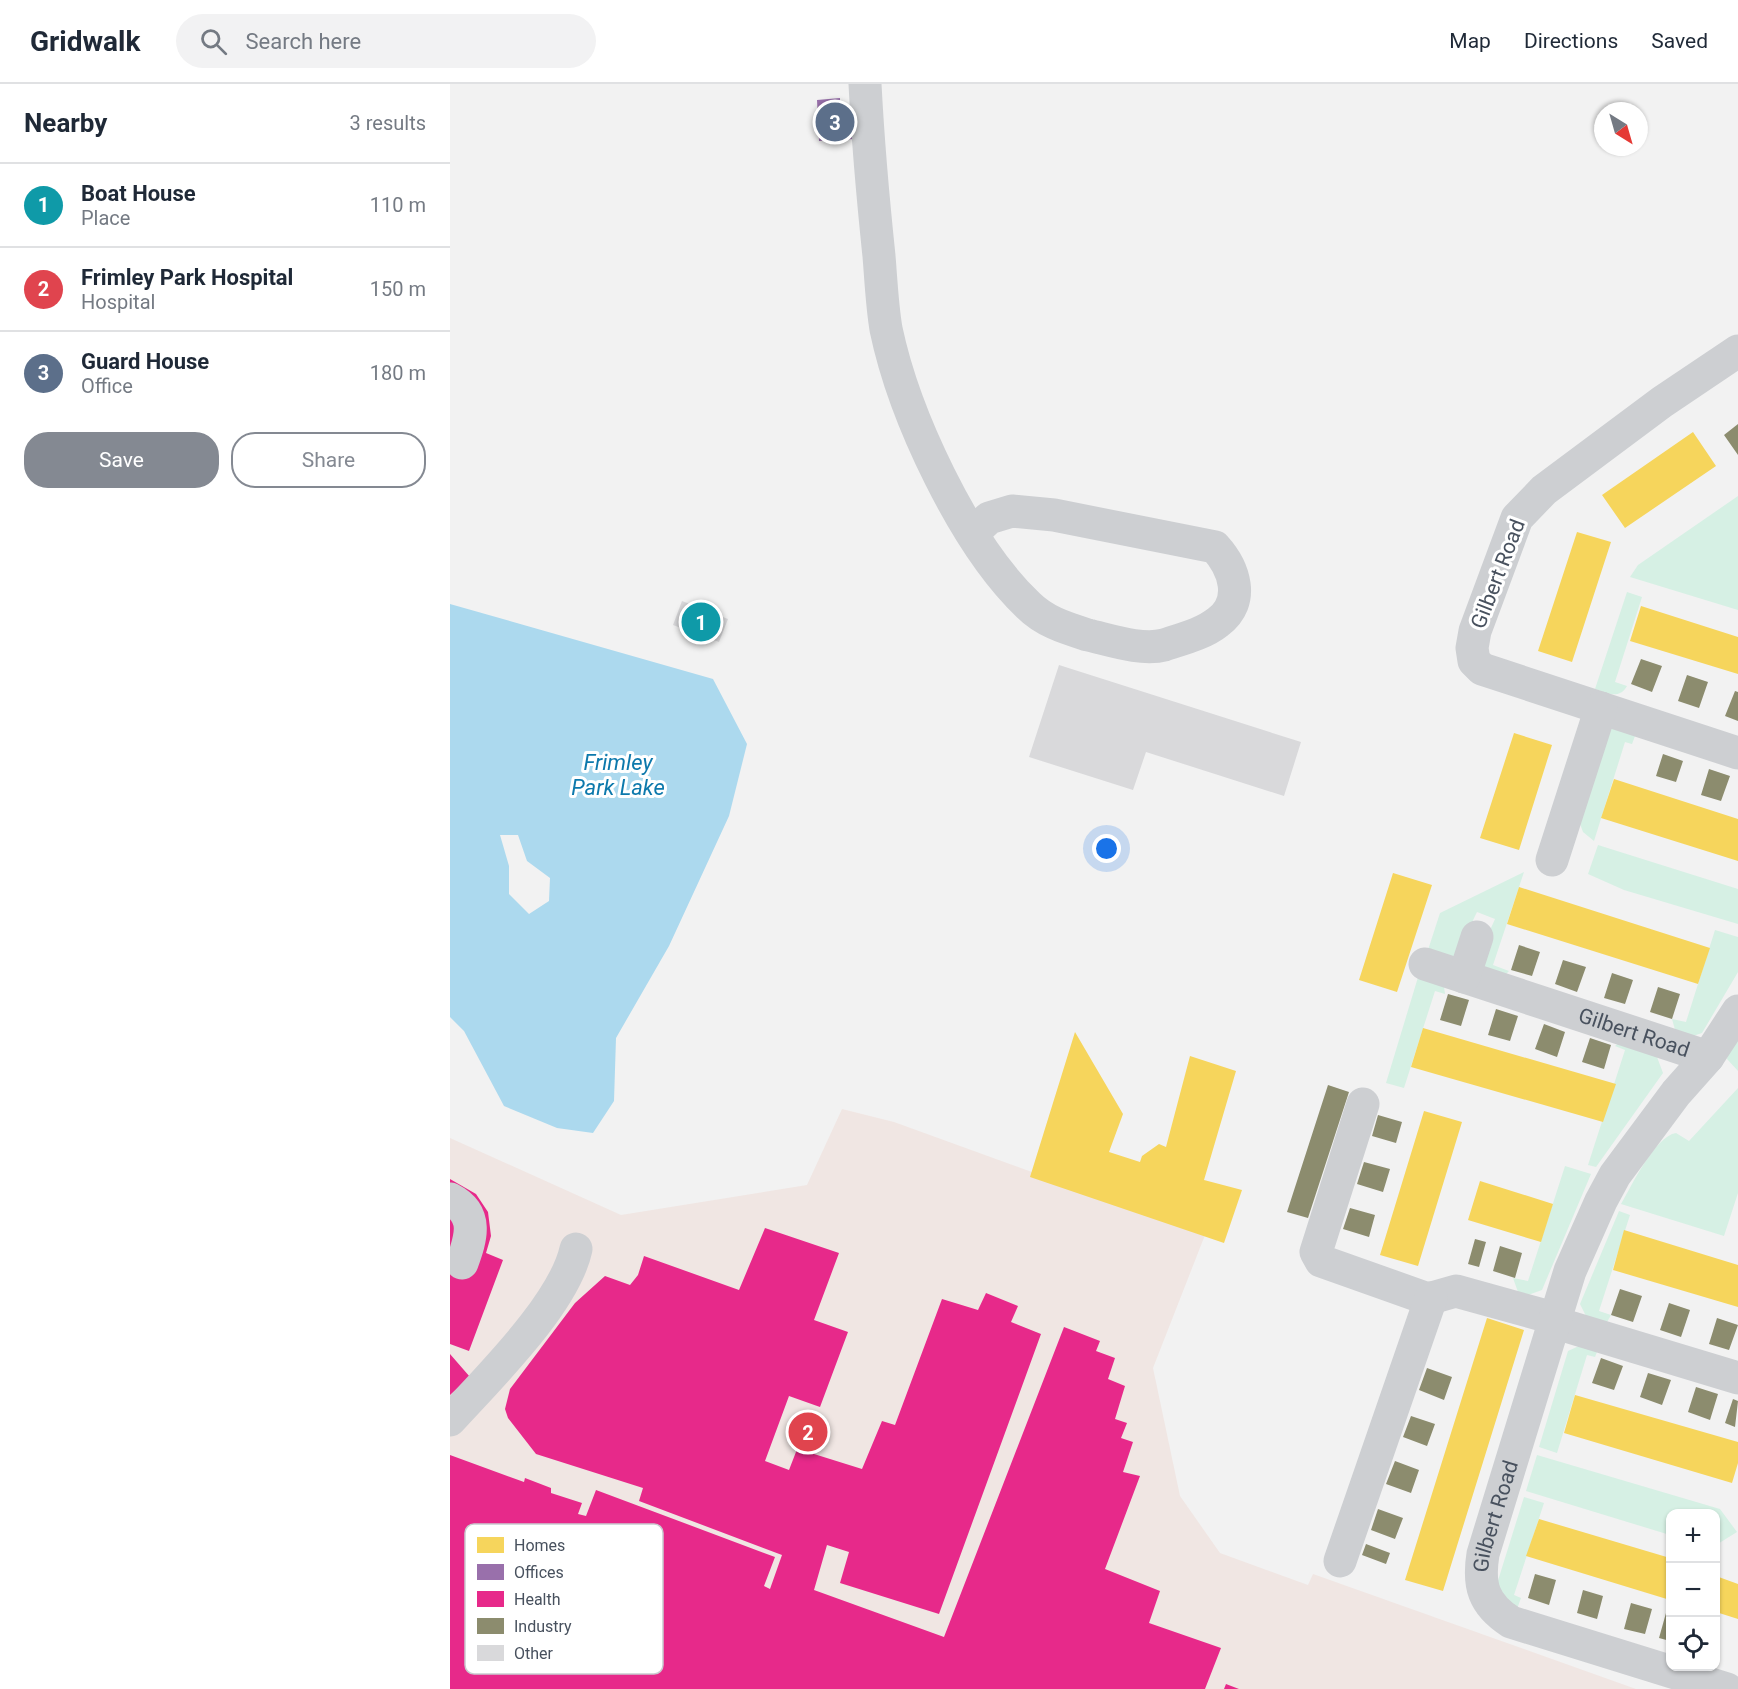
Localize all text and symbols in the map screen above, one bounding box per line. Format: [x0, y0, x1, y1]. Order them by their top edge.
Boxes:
search box [176, 14, 596, 68]
text: Gridwalk [30, 25, 140, 58]
icon: search [197, 25, 230, 58]
text: Search here [245, 29, 361, 54]
text: Map [1449, 29, 1491, 53]
text: Directions [1524, 29, 1618, 53]
text: Saved [1651, 29, 1708, 53]
pin: 3 [816, 99, 854, 144]
north arrow [1594, 102, 1648, 156]
text: Nearby [24, 108, 107, 138]
text: 3 results [350, 111, 426, 135]
text: Boat House [81, 181, 196, 206]
text: 1 [38, 193, 49, 217]
text: 110 m [370, 193, 426, 217]
text: Place [81, 206, 130, 230]
text: Frimley Park Hospital [81, 265, 293, 290]
text: 2 [38, 277, 49, 301]
text: 150 m [370, 277, 426, 301]
text: Hospital [81, 290, 155, 314]
text: Guard House [81, 349, 209, 374]
text: 3 [38, 361, 49, 385]
text: 180 m [370, 361, 426, 385]
text: Office [81, 374, 133, 398]
button: Save [24, 432, 219, 488]
button: Share [231, 432, 426, 488]
street label: Gilbert Road [1466, 516, 1530, 632]
pin: 1 [682, 600, 720, 644]
water label: Frimley Park Lake [571, 750, 665, 800]
your location [1092, 834, 1121, 863]
street label: Gilbert Road [1575, 1003, 1693, 1062]
pin: 2 [788, 1410, 828, 1454]
street label: Gilbert Road [1469, 1457, 1523, 1573]
map controls [1666, 1509, 1720, 1671]
button: + [1666, 1509, 1720, 1563]
legend [465, 1524, 663, 1674]
text: Homes [514, 1536, 565, 1555]
text: Offices [514, 1563, 564, 1582]
button: − [1666, 1563, 1720, 1617]
text: Health [514, 1590, 561, 1609]
text: Industry [514, 1617, 572, 1636]
button: locate [1666, 1617, 1720, 1671]
text: Other [514, 1644, 554, 1663]

